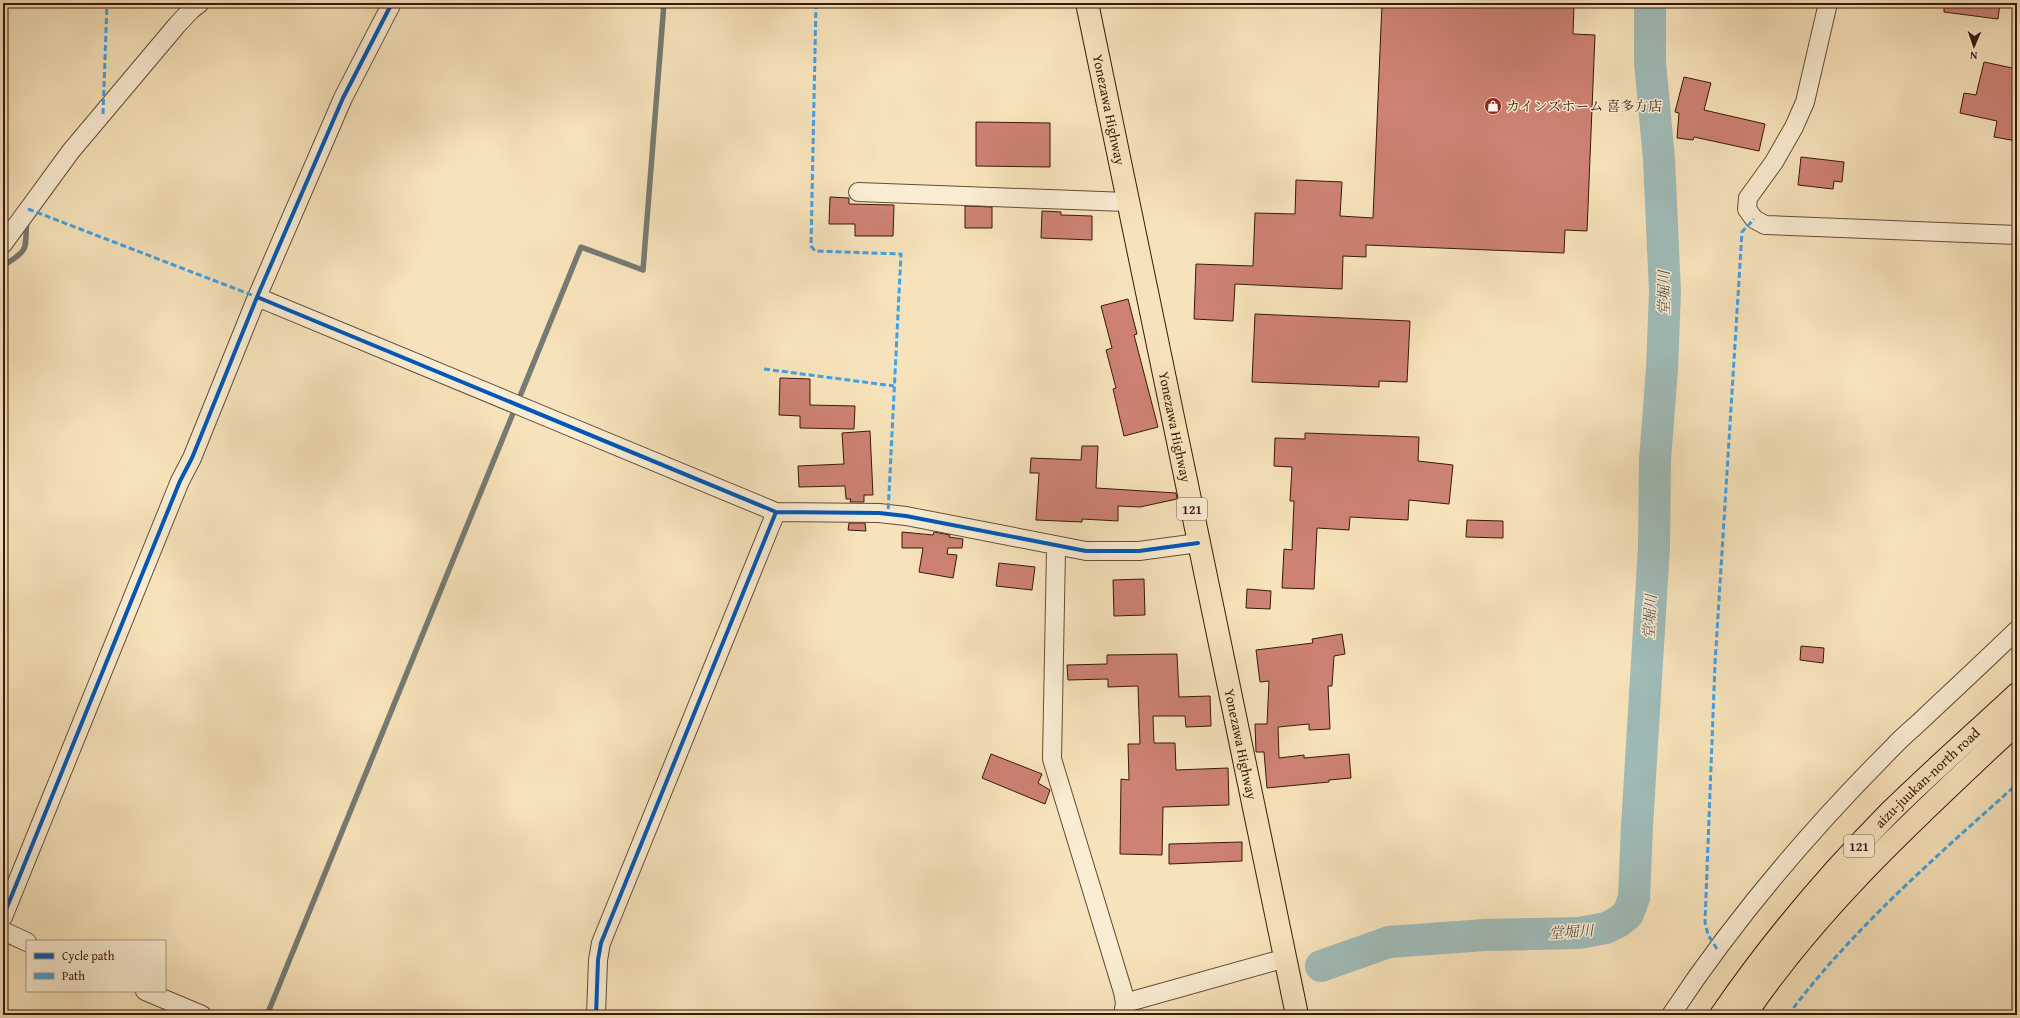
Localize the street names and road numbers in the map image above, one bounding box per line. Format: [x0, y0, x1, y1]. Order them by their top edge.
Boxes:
street label: Yonezawa Highway [1088, 53, 1130, 167]
street label: Yonezawa Highway [1154, 370, 1196, 484]
road number: 121 [1177, 498, 1207, 520]
street label: Yonezawa Highway [1220, 687, 1262, 801]
street label: aizu-juukan-north road [1870, 723, 1985, 832]
road number: 121 [1844, 835, 1874, 857]

